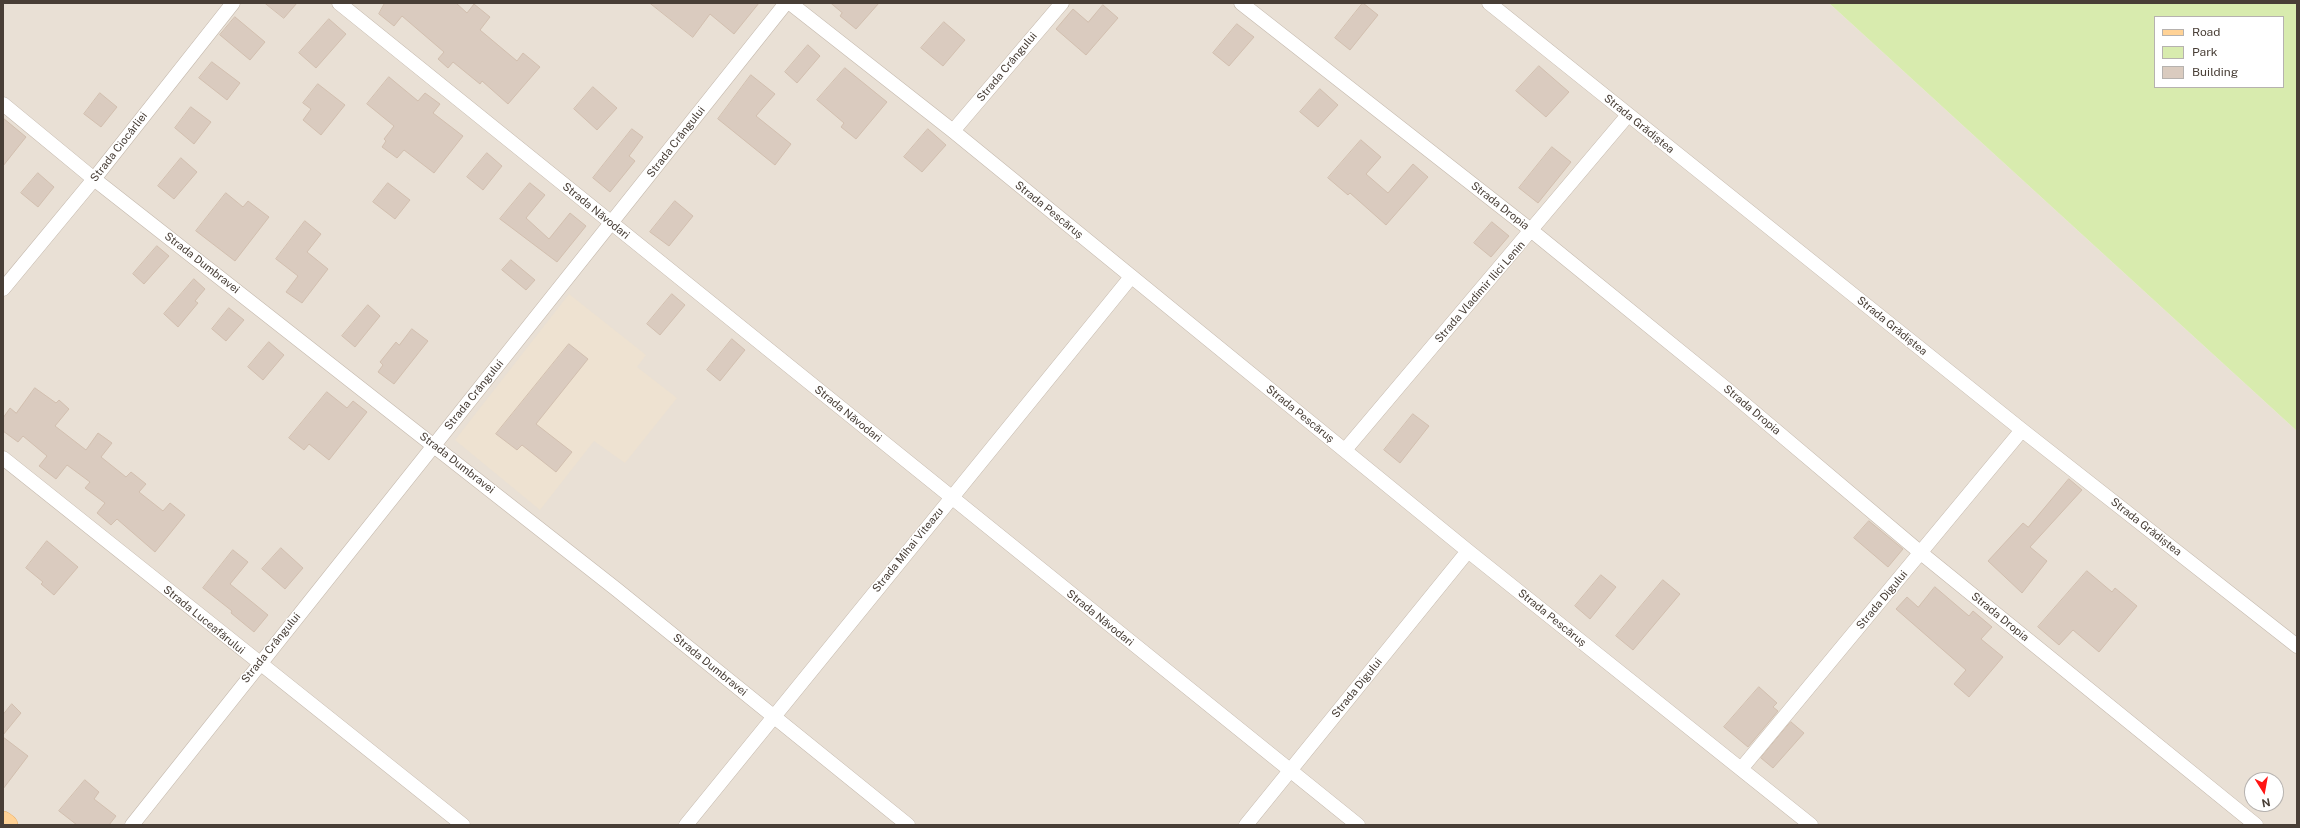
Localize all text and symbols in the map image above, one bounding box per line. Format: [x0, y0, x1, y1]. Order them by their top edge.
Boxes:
legend [2154, 16, 2284, 88]
text: Road [2192, 25, 2220, 39]
street label: Strada Crângului [974, 30, 1040, 104]
text: Park [2192, 45, 2218, 59]
text: Building [2192, 65, 2238, 79]
street label: Strada Grădiștea [1601, 92, 1677, 156]
street label: Strada Crângului [644, 104, 708, 180]
street label: Strada Ciocârliei [88, 110, 150, 184]
street label: Strada Pescăruș [1012, 178, 1086, 242]
street label: Strada Dropia [1468, 179, 1532, 233]
street label: Strada Năvodari [560, 180, 632, 242]
street label: Strada Dumbravei [162, 230, 242, 296]
street label: Strada Vladimir Ilici Lenin [1432, 238, 1528, 346]
street label: Strada Grădiștea [1854, 294, 1930, 358]
street label: Strada Crângului [442, 357, 506, 433]
street label: Strada Pescăruș [1263, 382, 1337, 446]
street label: Strada Dropia [1721, 382, 1783, 438]
street label: Strada Năvodari [812, 383, 884, 445]
street label: Strada Dumbravei [417, 430, 497, 496]
street label: Strada Grădiștea [2108, 495, 2184, 559]
street label: Strada Mihai Viteazu [870, 505, 946, 595]
street label: Strada Digului [1854, 568, 1910, 632]
street label: Strada Luceafărului [160, 583, 248, 657]
street label: Strada Pescăruș [1515, 586, 1589, 650]
street label: Strada Năvodari [1064, 587, 1136, 649]
street label: Strada Dropia [1969, 590, 2031, 644]
street label: Strada Crângului [239, 610, 303, 686]
street label: Strada Dumbravei [670, 631, 750, 699]
street label: Strada Digului [1329, 656, 1385, 720]
north arrow [2244, 772, 2284, 812]
text: N [2261, 796, 2271, 810]

